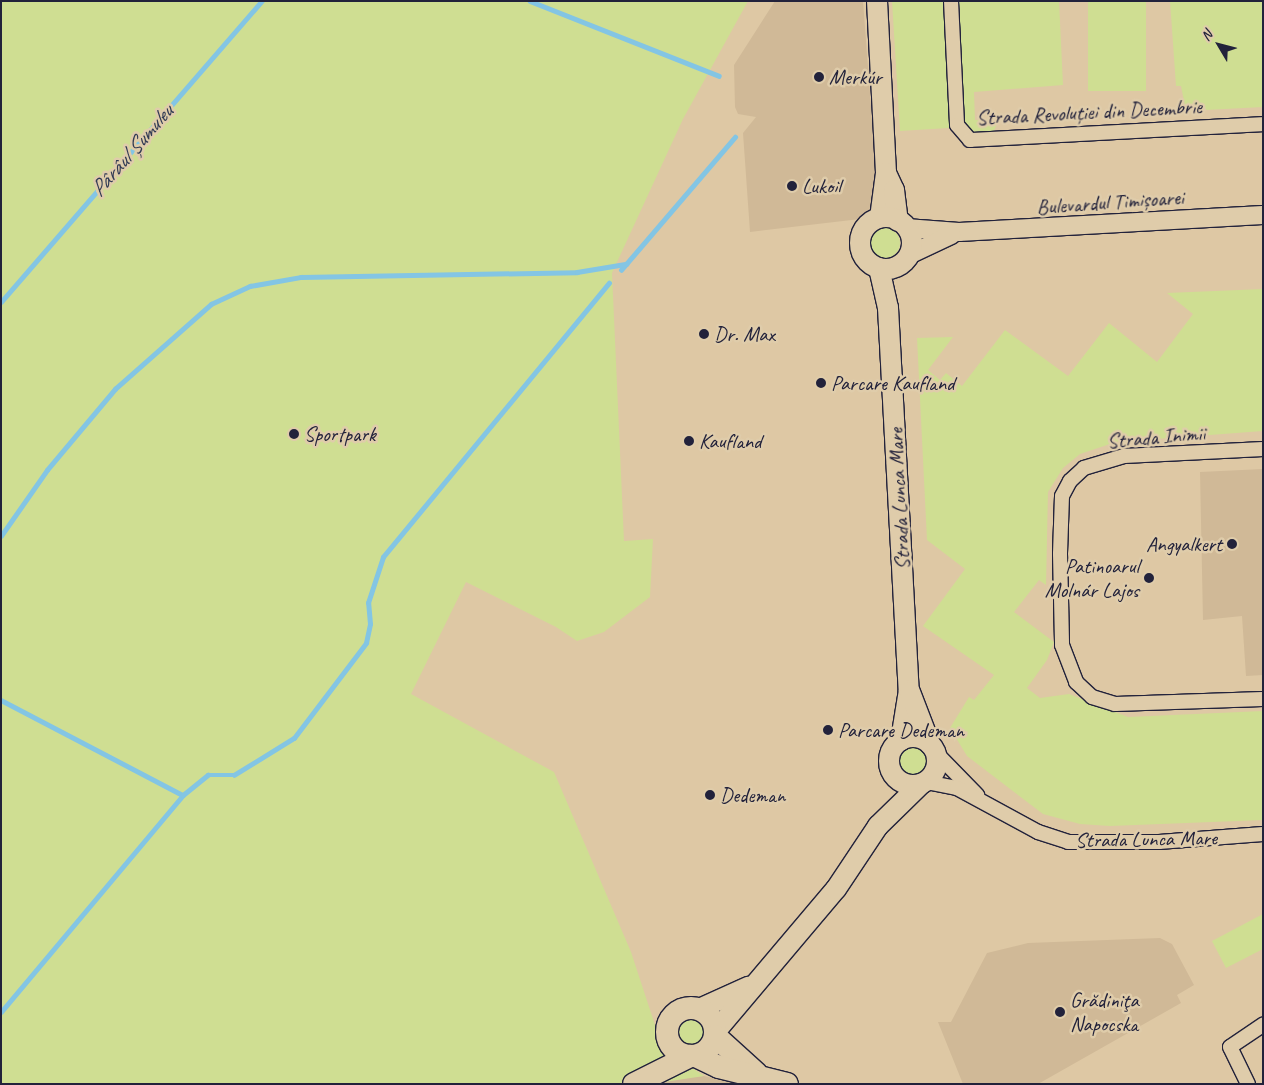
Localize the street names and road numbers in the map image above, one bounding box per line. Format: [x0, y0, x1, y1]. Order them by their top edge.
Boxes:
street label: Strada Revoluției din Decembrie [975, 93, 1203, 131]
street label: Bulevardul Timișoarei [1036, 184, 1184, 220]
street label: Strada Inimii [1106, 420, 1206, 454]
street label: Strada Lunca Mare [883, 428, 915, 570]
street label: Strada Lunca Mare [1075, 825, 1217, 853]

